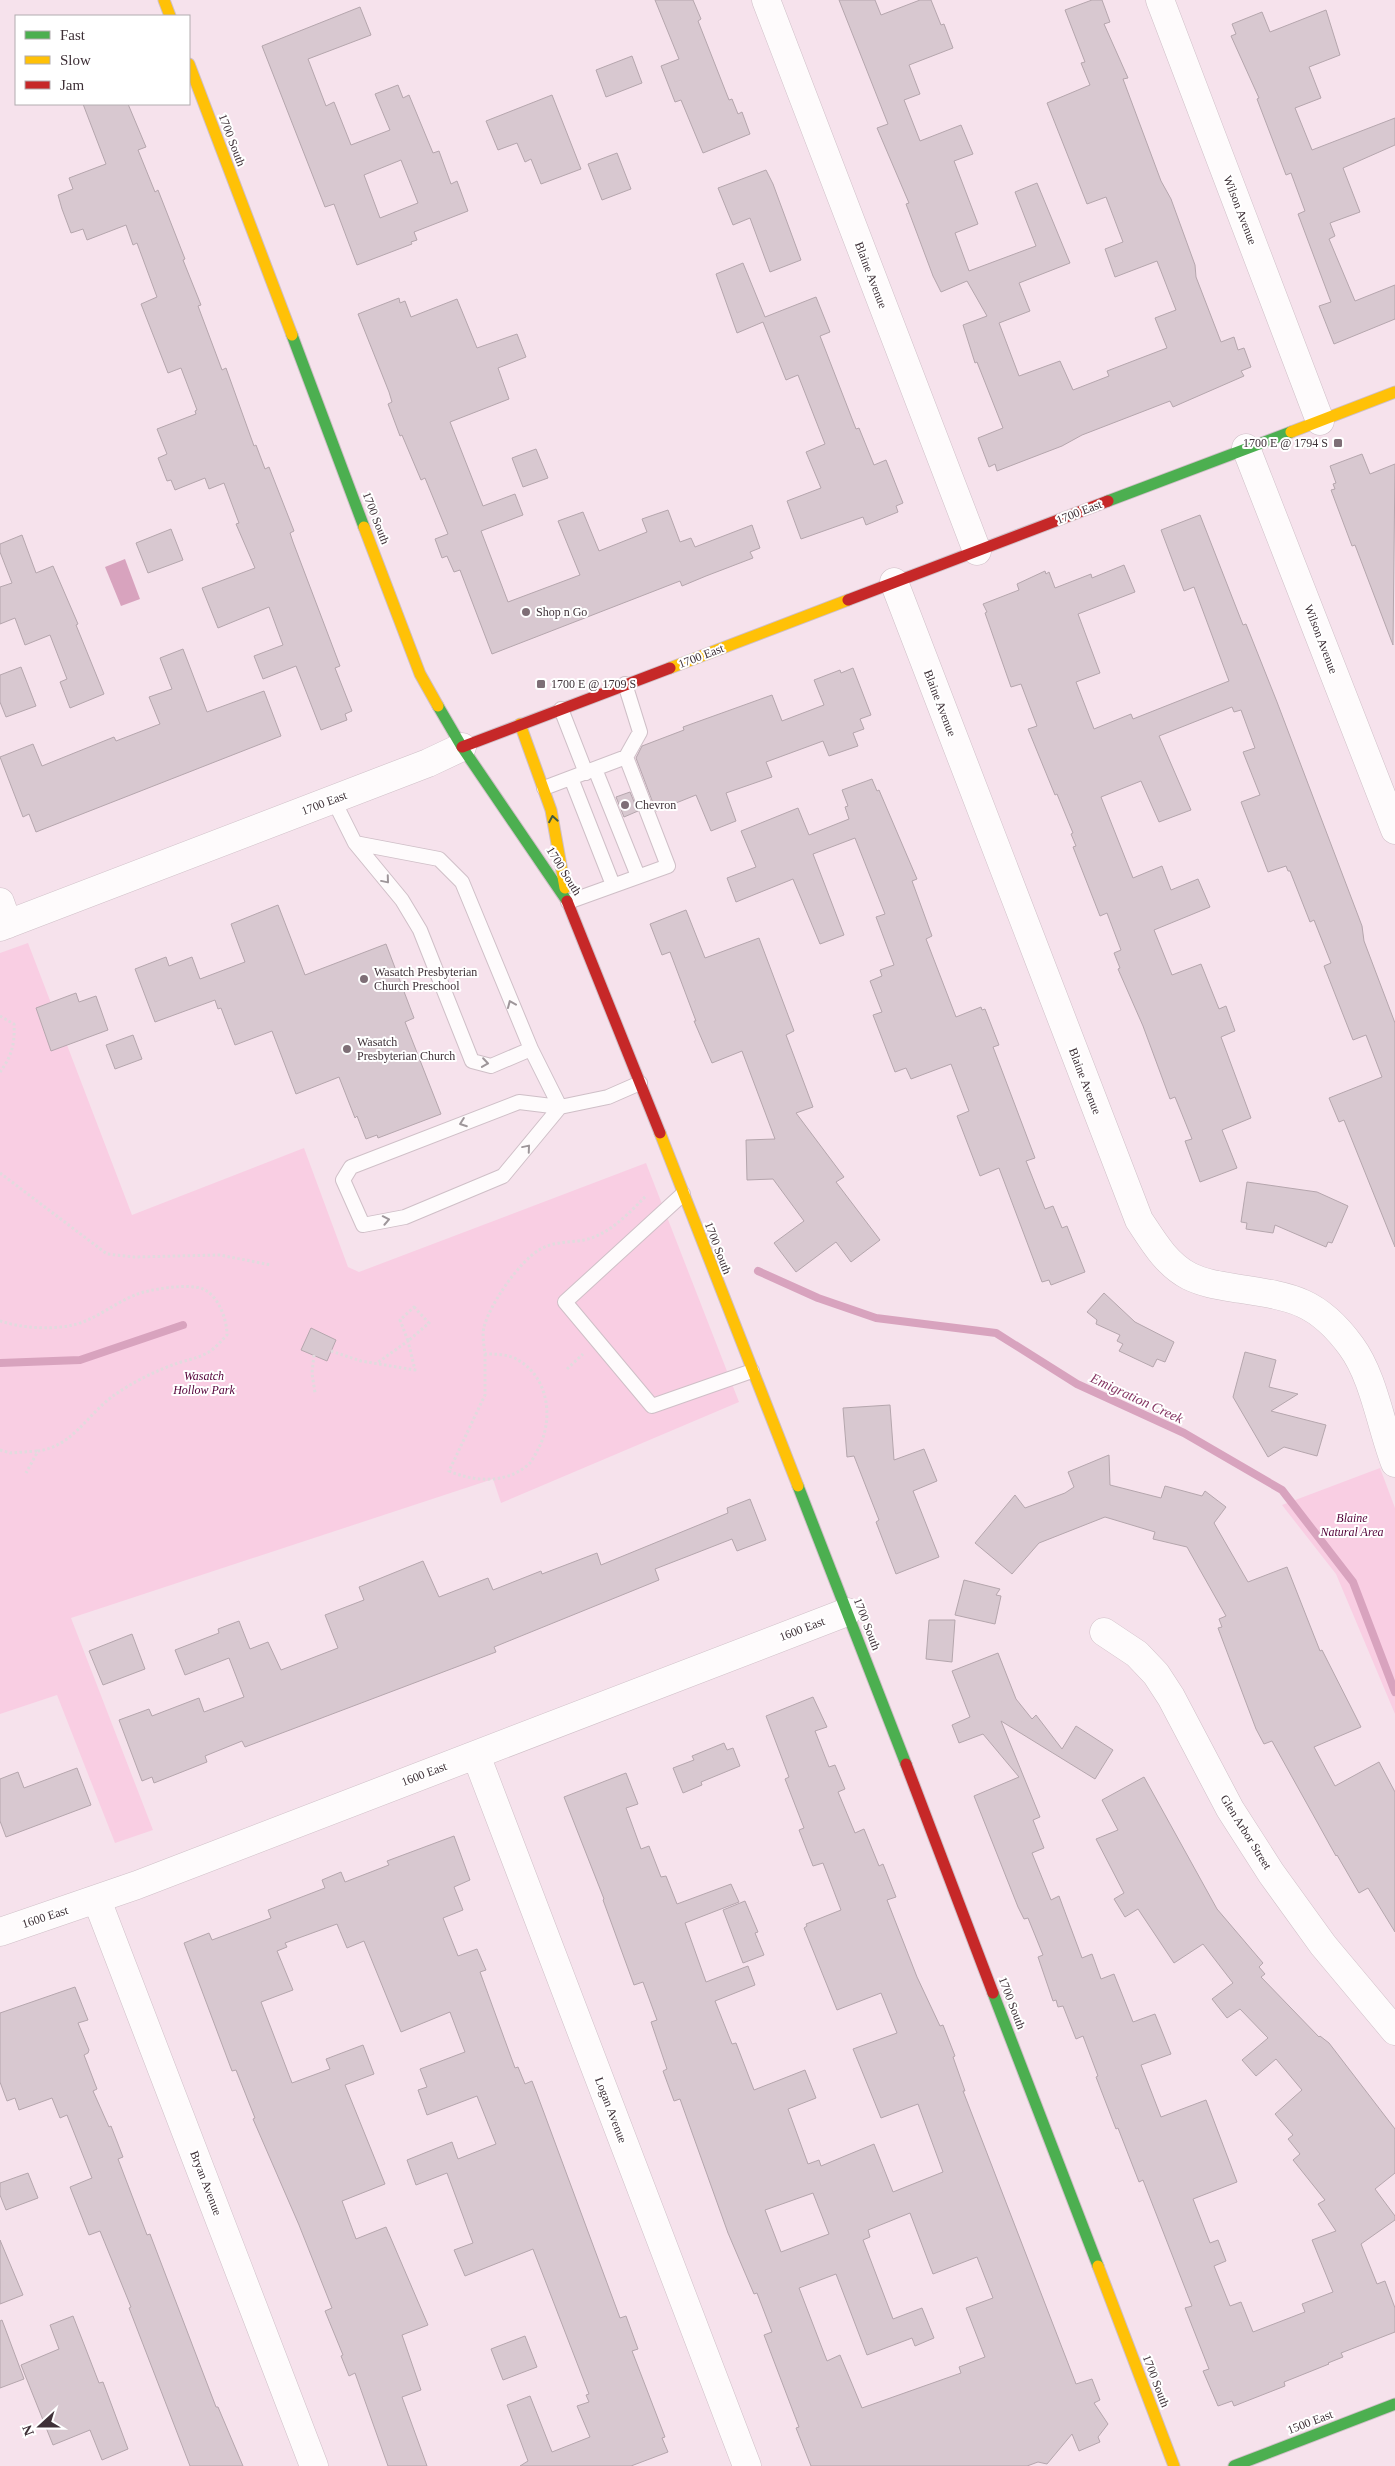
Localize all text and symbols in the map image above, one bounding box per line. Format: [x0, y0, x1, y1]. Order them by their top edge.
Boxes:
legend [15, 15, 190, 105]
text: Fast [60, 27, 86, 43]
text: Slow [60, 52, 91, 68]
text: Jam [60, 77, 84, 93]
street label: 1700 South [216, 112, 248, 168]
street label: Wilson Avenue [1220, 173, 1260, 247]
street label: Blaine Avenue [852, 240, 890, 310]
place label: 1700 E @ 1794 S [1243, 436, 1328, 450]
marker: 1700 E @ 1794 S [1332, 437, 1344, 449]
street label: 1700 South [360, 490, 392, 546]
street label: 1700 East [1054, 497, 1104, 527]
street label: Wilson Avenue [1301, 602, 1341, 676]
place label: Shop n Go [536, 605, 587, 619]
marker: Shop n Go [520, 606, 532, 618]
street label: 1700 East [676, 641, 726, 671]
street label: Blaine Avenue [921, 668, 959, 738]
place label: 1700 E @ 1709 S [551, 677, 636, 691]
marker: 1700 E @ 1709 S [535, 678, 547, 690]
street label: 1700 East [299, 788, 349, 818]
place label: Chevron [635, 798, 676, 812]
marker: Chevron [619, 799, 631, 811]
one-way arrow [549, 815, 559, 824]
street label: 1700 South [543, 844, 585, 898]
one-way arrow [380, 874, 389, 883]
place label: Wasatch Presbyterian Church Preschool [374, 965, 477, 993]
marker: Wasatch Presbyterian Church Preschool [358, 973, 370, 985]
one-way arrow [507, 1000, 518, 1009]
place label: Wasatch Presbyterian Church [357, 1035, 455, 1063]
marker: Wasatch Presbyterian Church [341, 1043, 353, 1055]
street label: Blaine Avenue [1066, 1046, 1104, 1116]
one-way arrow [482, 1057, 490, 1068]
one-way arrow [459, 1117, 468, 1127]
one-way arrow [521, 1144, 530, 1153]
one-way arrow [382, 1216, 391, 1226]
street label: 1700 South [702, 1220, 734, 1276]
park label: Wasatch Hollow Park [172, 1369, 236, 1397]
water label: Emigration Creek [1087, 1370, 1186, 1427]
park label: Blaine Natural Area [1319, 1511, 1384, 1539]
street label: 1700 South [851, 1596, 883, 1652]
street label: 1600 East [777, 1614, 827, 1644]
street label: 1600 East [399, 1759, 449, 1789]
street label: Glen Arbor Street [1217, 1792, 1275, 1872]
street label: 1600 East [20, 1903, 70, 1931]
street label: 1700 South [996, 1975, 1028, 2031]
street label: Logan Avenue [592, 2075, 630, 2145]
street label: Bryan Avenue [187, 2149, 225, 2217]
street label: 1700 South [1140, 2353, 1172, 2409]
north arrow [15, 2401, 65, 2451]
street label: 1500 East [1285, 2407, 1335, 2437]
text: N [20, 2423, 37, 2438]

